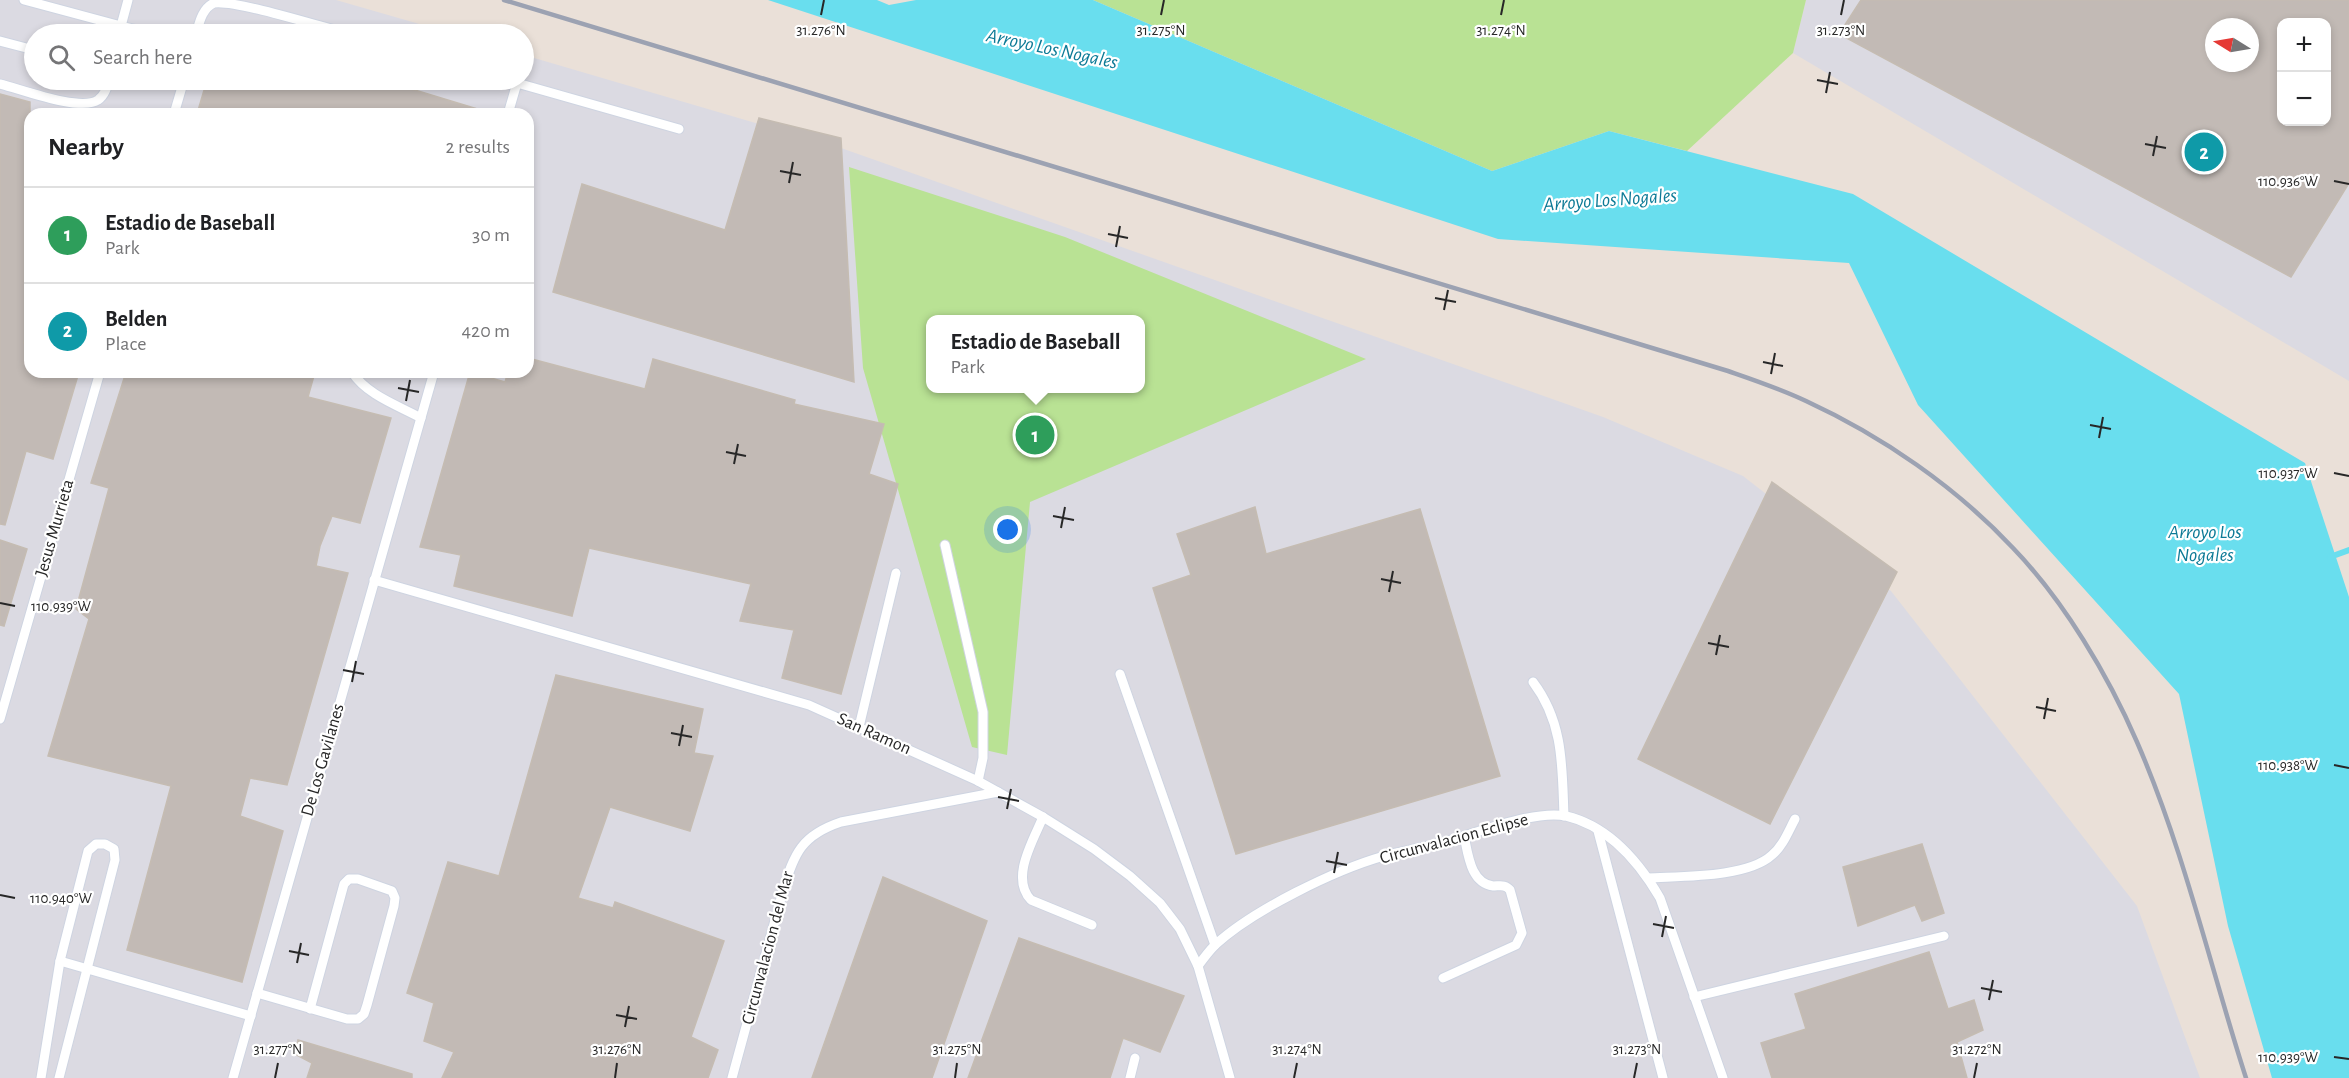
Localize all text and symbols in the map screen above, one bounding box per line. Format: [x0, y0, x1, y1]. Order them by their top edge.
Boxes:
north arrow [2205, 18, 2259, 72]
map controls [2277, 18, 2331, 126]
button: + [2277, 18, 2331, 72]
text: 31.276°N [796, 23, 846, 38]
text: 31.275°N [1137, 23, 1185, 38]
text: 31.274°N [1476, 23, 1526, 38]
text: 31.273°N [1817, 23, 1865, 38]
search box [24, 24, 534, 90]
water label: Arroyo Los Nogales [984, 25, 1120, 73]
icon: search [45, 41, 78, 74]
text: Search here [93, 46, 192, 68]
button: − [2277, 72, 2331, 126]
pin: 2 [2184, 130, 2224, 174]
text: Nearby [48, 134, 124, 160]
text: 2 results [446, 137, 510, 157]
text: 110.936°W [2258, 174, 2319, 189]
water label: Arroyo Los Nogales [1542, 185, 1678, 215]
text: Estadio de Baseball [105, 212, 275, 234]
text: 1 [64, 225, 71, 245]
text: 30 m [472, 225, 510, 245]
text: Park [105, 238, 140, 258]
text: Belden [105, 308, 167, 330]
popup [926, 315, 1145, 393]
text: 2 [63, 321, 72, 341]
text: 420 m [461, 321, 510, 341]
text: Estadio de Baseball [950, 331, 1121, 353]
text: Place [105, 334, 146, 354]
text: Park [950, 357, 985, 377]
pin: 1 [1016, 412, 1054, 458]
text: 110.937°W [2258, 466, 2318, 481]
street label: Jesus Murrieta [33, 477, 77, 579]
your location [993, 515, 1022, 544]
water label: Arroyo Los Nogales [2167, 522, 2242, 565]
text: 110.939°W [31, 599, 92, 614]
street label: De Los Gavilanes [298, 702, 348, 818]
street label: San Ramon [834, 710, 914, 758]
text: 110.938°W [2258, 758, 2319, 773]
street label: Circunvalacion Eclipse [1378, 811, 1530, 867]
street label: Circunvalacion del Mar [739, 869, 797, 1027]
text: 110.940°W [30, 891, 93, 906]
text: 31.277°N [254, 1042, 302, 1057]
text: 31.276°N [592, 1042, 642, 1057]
text: 31.275°N [933, 1042, 981, 1057]
text: 31.274°N [1272, 1042, 1322, 1057]
text: 31.273°N [1613, 1042, 1661, 1057]
text: 31.272°N [1952, 1042, 2002, 1057]
text: 110.939°W [2258, 1050, 2319, 1065]

